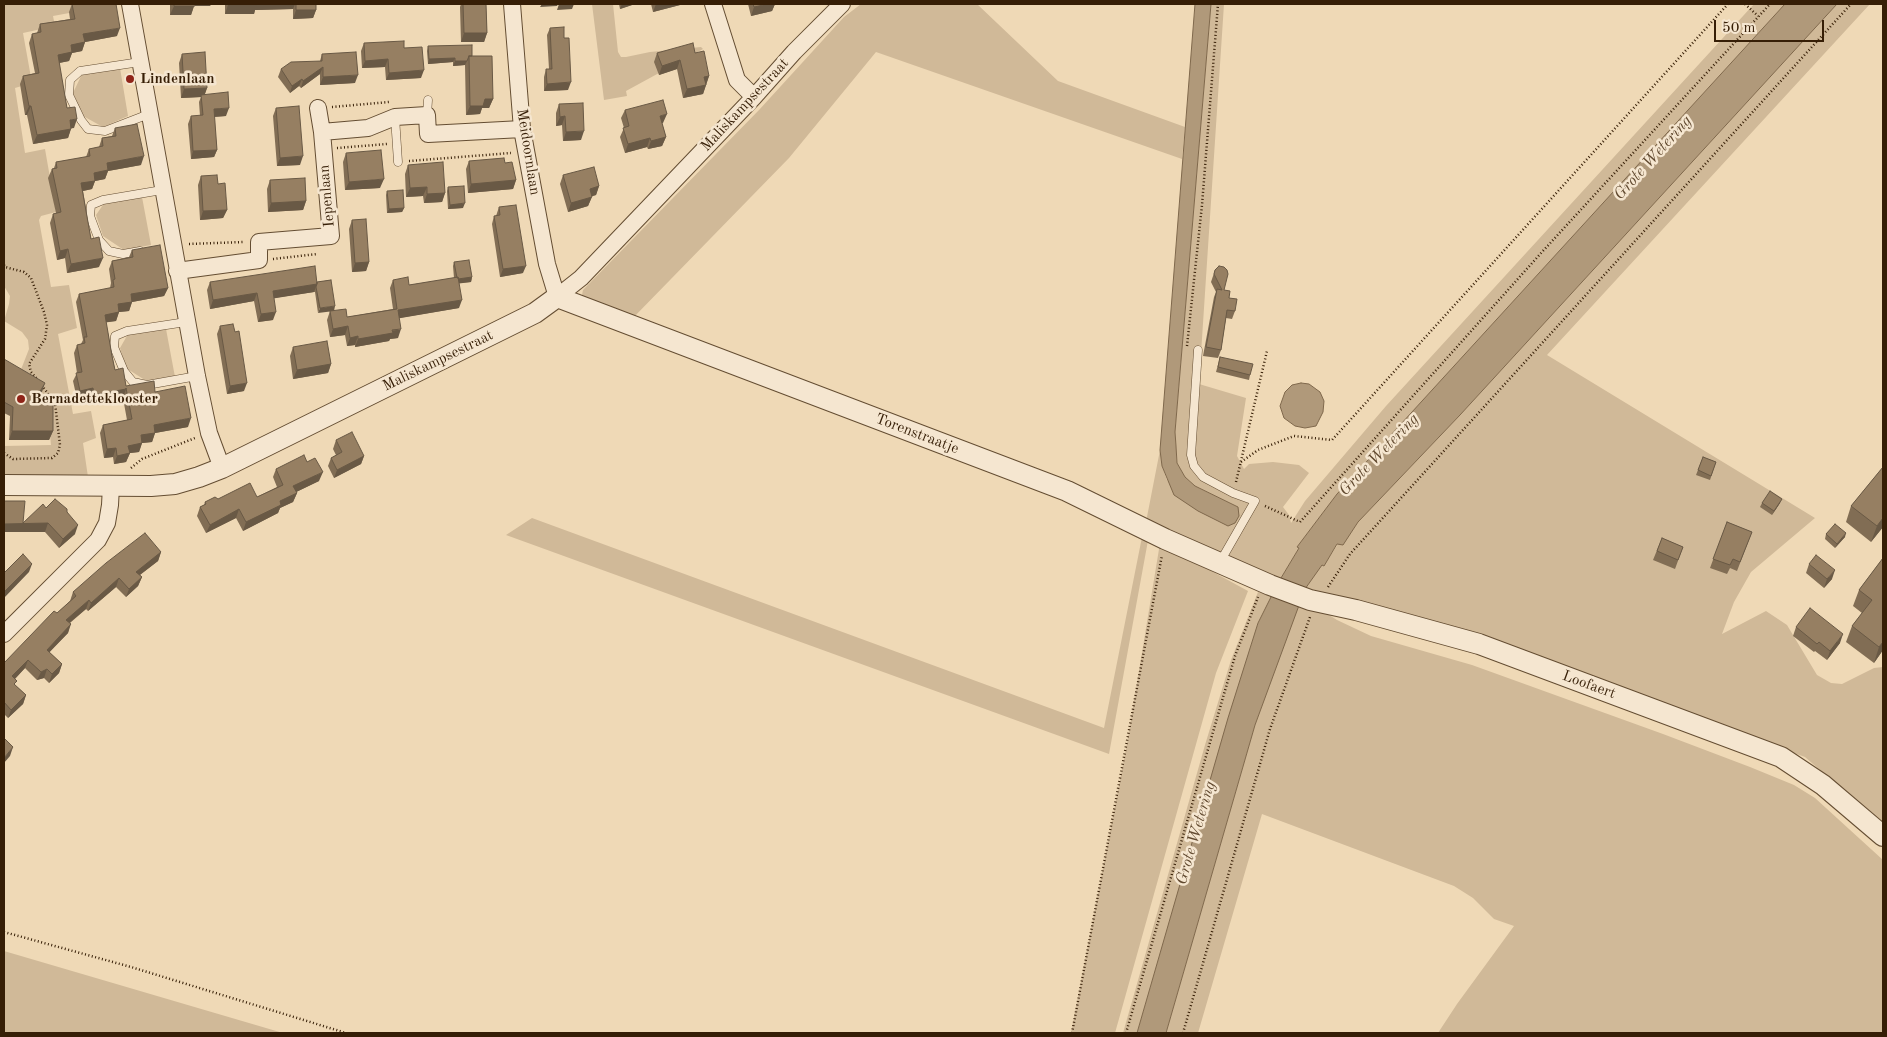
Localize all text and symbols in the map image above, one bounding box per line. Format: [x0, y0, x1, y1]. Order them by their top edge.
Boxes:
scale bar [1717, 10, 1827, 42]
text: 50 m [1722, 21, 1756, 36]
street label: Maliskampsestraat [697, 55, 793, 155]
place label: Lindenlaan [140, 70, 215, 88]
marker: Lindenlaan [124, 73, 136, 85]
street label: Meidoornlaan [512, 107, 544, 197]
water label: Grote Wetering [1610, 112, 1696, 204]
street label: Iepenlaan [315, 164, 339, 228]
street label: Maliskampsestraat [380, 326, 496, 396]
place label: Bernadetteklooster [31, 390, 158, 408]
marker: Bernadetteklooster [15, 393, 27, 405]
street label: Torenstraatje [873, 410, 961, 458]
water label: Grote Wetering [1335, 410, 1423, 500]
street label: Loofaert [1560, 667, 1618, 703]
water label: Grote Wetering [1172, 779, 1220, 887]

